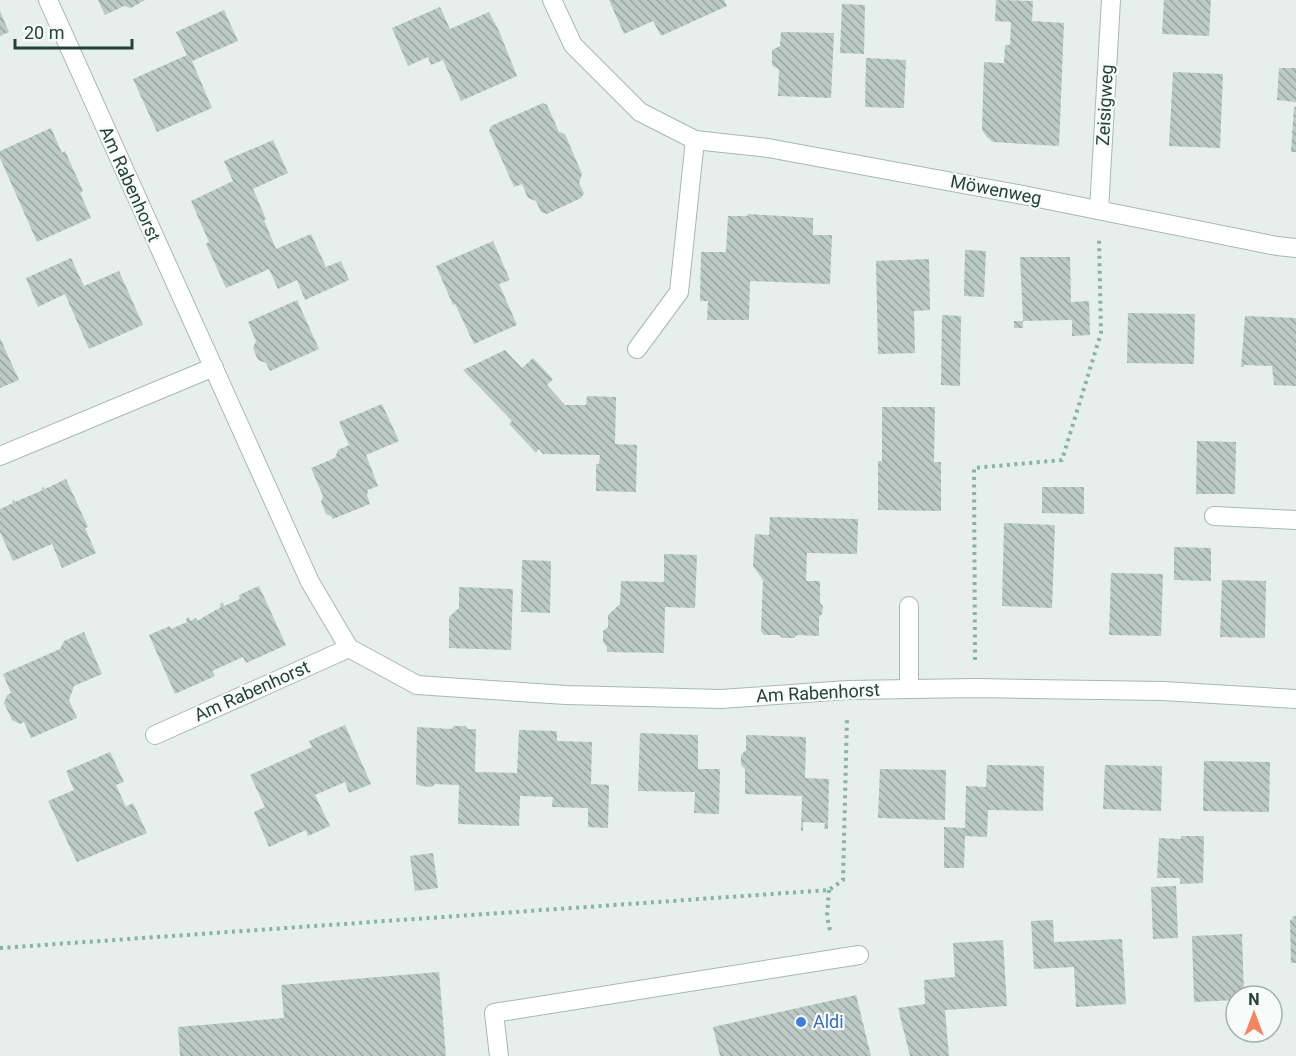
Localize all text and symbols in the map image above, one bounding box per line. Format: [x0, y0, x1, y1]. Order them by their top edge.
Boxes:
scale bar [15, 12, 132, 50]
text: 20 m [24, 22, 64, 43]
street label: Zeisigweg [1092, 64, 1117, 146]
street label: Am Rabenhorst [96, 123, 165, 245]
street label: Möwenweg [949, 170, 1043, 209]
street label: Am Rabenhorst [191, 656, 313, 725]
street label: Am Rabenhorst [756, 679, 881, 706]
north arrow [1224, 984, 1284, 1044]
text: N [1248, 990, 1260, 1009]
place label: Aldi [813, 1011, 844, 1032]
marker: Aldi [794, 1015, 808, 1029]

